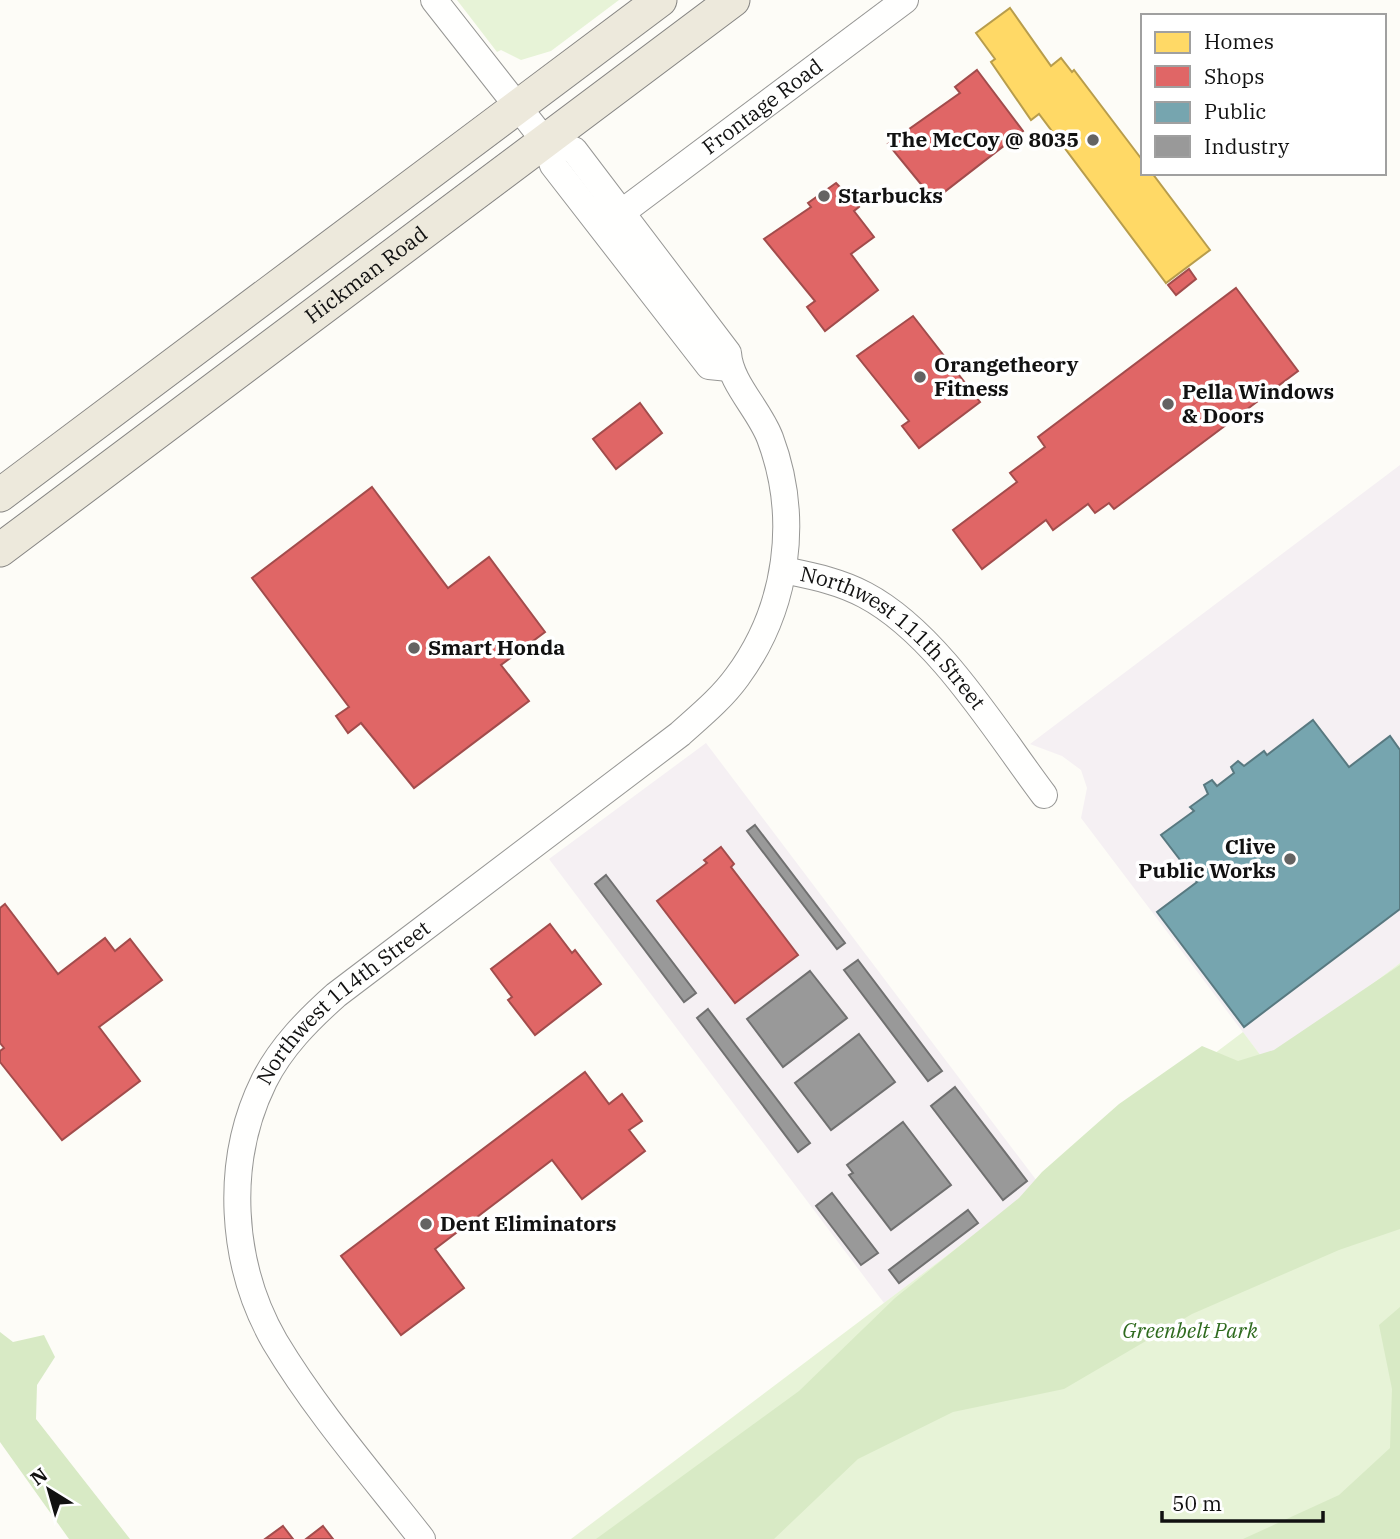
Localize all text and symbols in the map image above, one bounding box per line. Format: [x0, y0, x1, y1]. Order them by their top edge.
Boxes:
legend [1141, 14, 1386, 175]
text: Homes [1204, 27, 1274, 55]
street label: Frontage Road [696, 52, 828, 160]
text: Shops [1204, 62, 1264, 90]
text: Public [1204, 97, 1266, 125]
place label: The McCoy @ 8035 [887, 125, 1079, 153]
marker: The McCoy @ 8035 [1085, 132, 1101, 148]
text: Industry [1204, 132, 1290, 160]
place label: Starbucks [838, 181, 943, 209]
marker: Starbucks [816, 188, 832, 204]
street label: Hickman Road [299, 219, 433, 329]
place label: Orangetheory Fitness [934, 350, 1078, 402]
marker: Orangetheory Fitness [912, 369, 928, 385]
place label: Pella Windows & Doors [1182, 377, 1334, 429]
marker: Pella Windows & Doors [1160, 396, 1176, 412]
street label: Northwest 111th Street [798, 559, 992, 715]
place label: Smart Honda [428, 633, 565, 661]
marker: Smart Honda [406, 640, 422, 656]
place label: Clive Public Works [1138, 832, 1276, 884]
marker: Clive Public Works [1282, 851, 1298, 867]
street label: Northwest 114th Street [250, 914, 435, 1089]
place label: Dent Eliminators [440, 1209, 616, 1237]
marker: Dent Eliminators [418, 1216, 434, 1232]
park label: Greenbelt Park [1122, 1316, 1259, 1344]
north arrow [14, 1455, 84, 1525]
text: N [26, 1462, 52, 1491]
scale bar [1162, 1480, 1323, 1524]
text: 50 m [1172, 1489, 1222, 1517]

